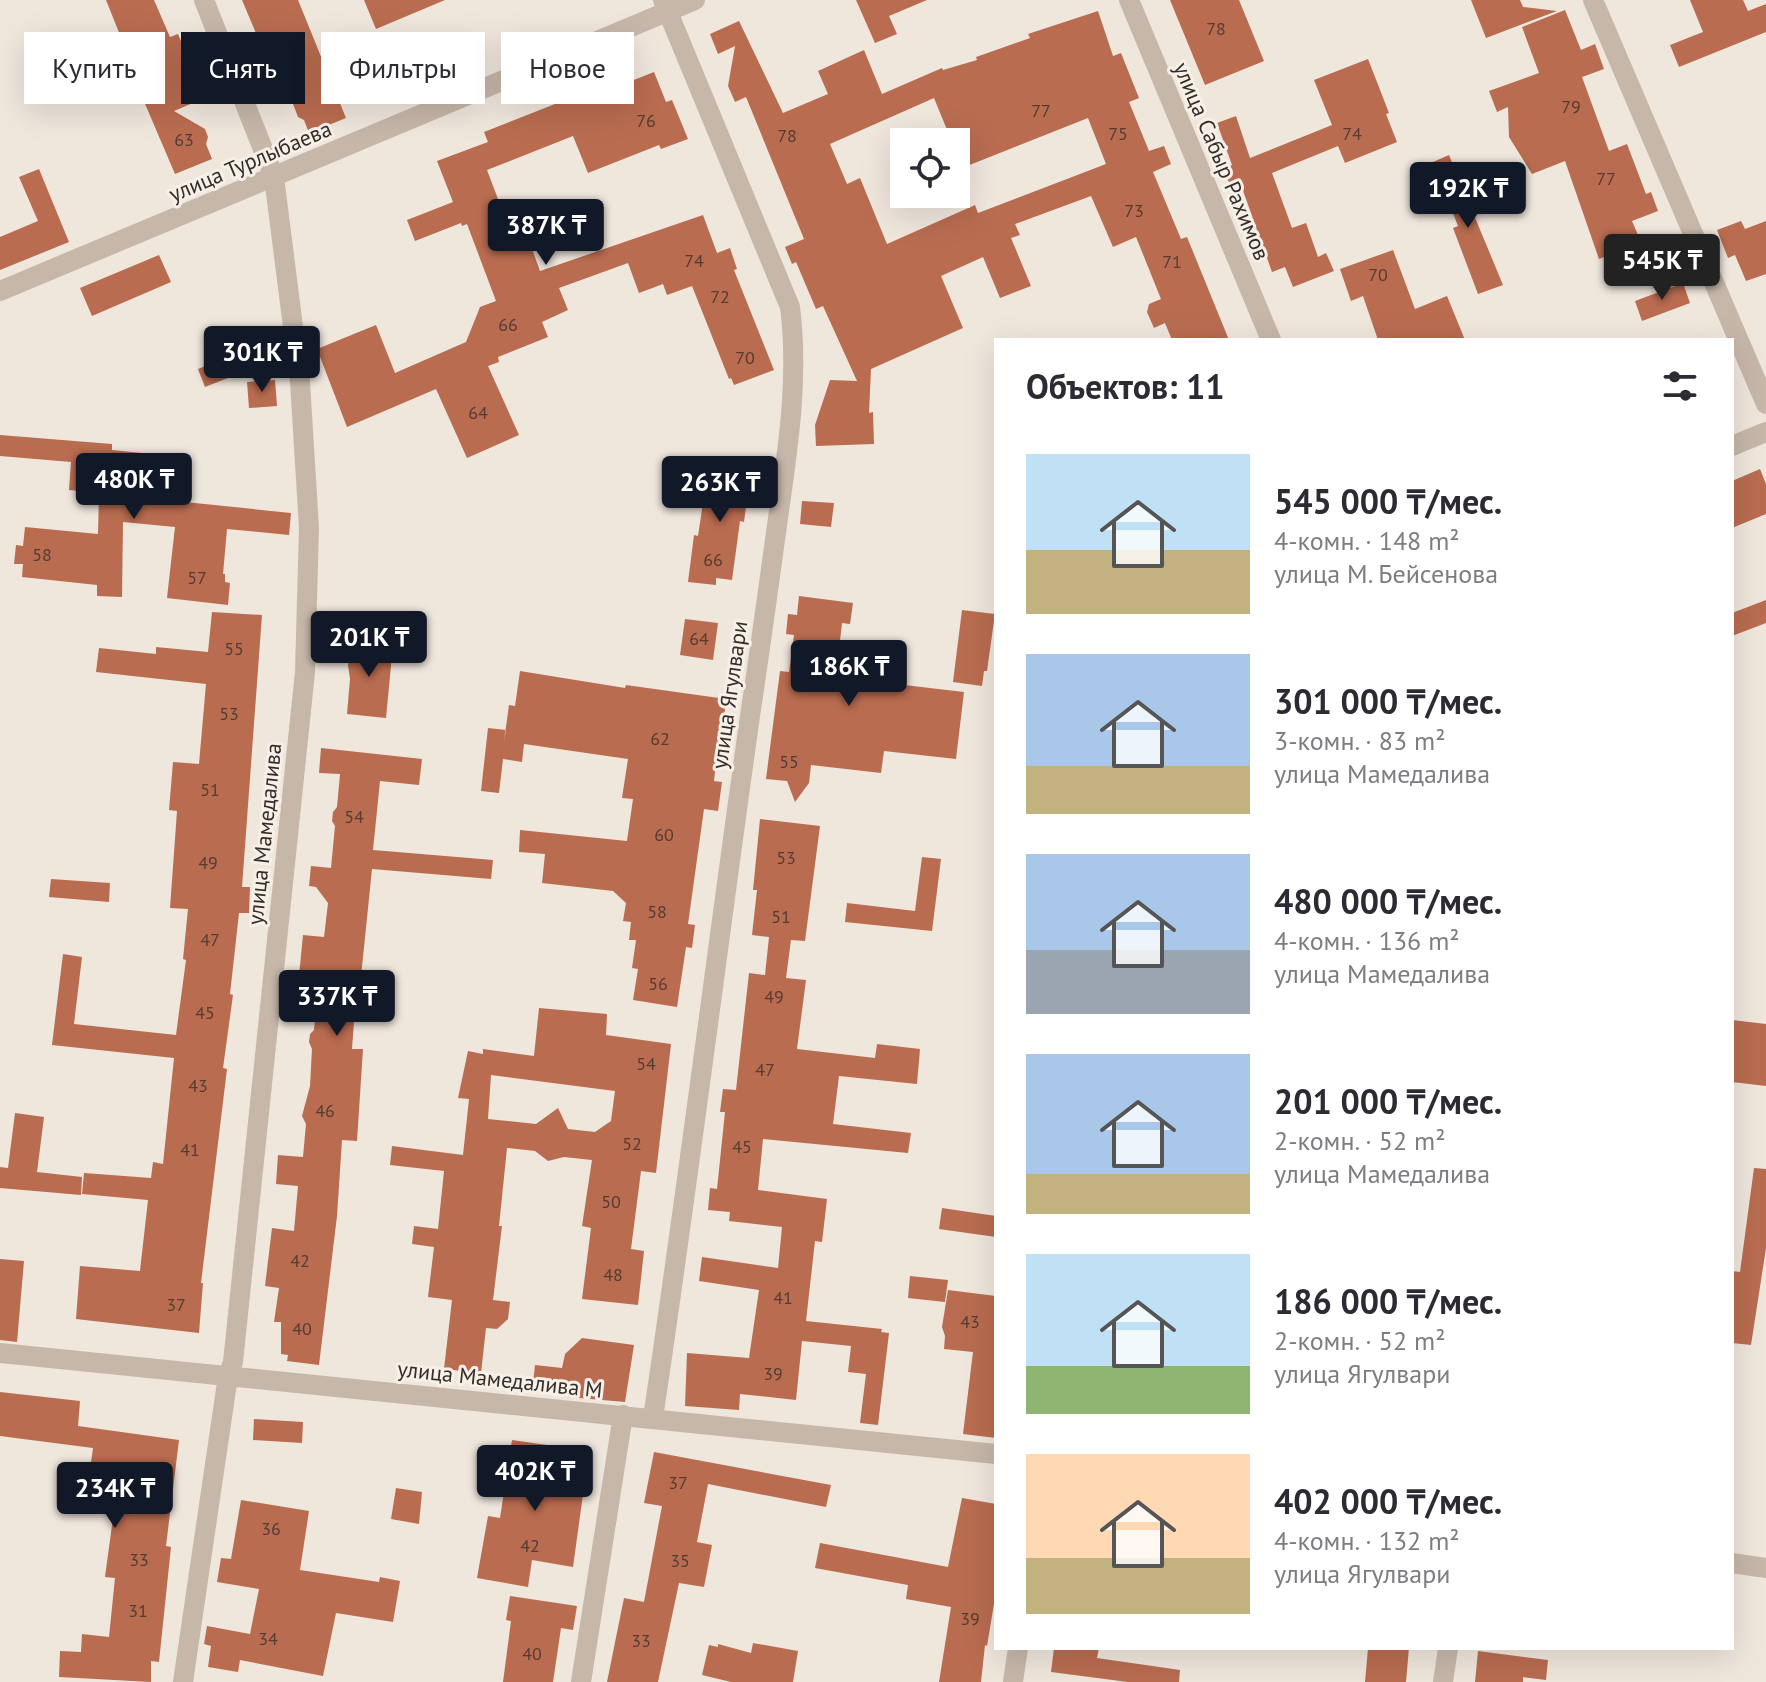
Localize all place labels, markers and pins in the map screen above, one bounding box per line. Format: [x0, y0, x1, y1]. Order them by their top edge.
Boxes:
pin: 192K ₸ [1403, 162, 1533, 230]
pin: 387K ₸ [481, 199, 611, 267]
pin: 545K ₸ [1597, 234, 1727, 302]
pin: 301K ₸ [197, 326, 327, 394]
pin: 480K ₸ [69, 453, 199, 521]
pin: 263K ₸ [655, 456, 785, 524]
pin: 201K ₸ [304, 611, 434, 679]
pin: 186K ₸ [784, 640, 914, 708]
pin: 337K ₸ [272, 970, 402, 1038]
pin: 402K ₸ [470, 1445, 600, 1513]
pin: 234K ₸ [50, 1462, 180, 1530]

